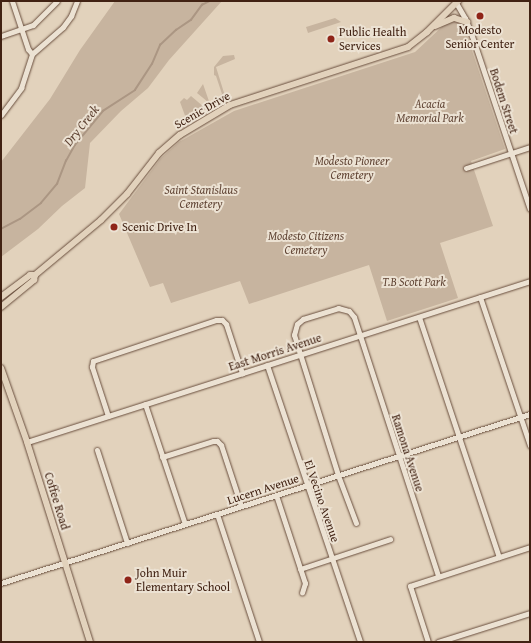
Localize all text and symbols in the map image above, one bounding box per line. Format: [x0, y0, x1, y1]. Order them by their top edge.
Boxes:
marker: Modesto Senior Center [475, 11, 485, 21]
place label: Modesto Senior Center [445, 23, 515, 51]
place label: Public Health Services [339, 25, 406, 53]
marker: Public Health Services [326, 34, 336, 44]
street label: Bodem Street [487, 67, 521, 135]
street label: Scenic Drive [172, 88, 232, 132]
park label: Acacia Memorial Park [396, 97, 464, 125]
water label: Dry Creek [61, 102, 103, 150]
park label: Modesto Pioneer Cemetery [315, 154, 389, 182]
park label: Saint Stanislaus Cemetery [164, 183, 238, 211]
place label: Scenic Drive In [122, 220, 197, 234]
marker: Scenic Drive In [109, 222, 119, 232]
park label: Modesto Citizens Cemetery [268, 229, 344, 257]
park label: T.B Scott Park [382, 275, 446, 289]
street label: East Morris Avenue [227, 330, 323, 374]
street label: Ramona Avenue [389, 413, 427, 493]
street label: El Vecino Avenue [301, 458, 343, 544]
street label: Coffee Road [41, 471, 73, 531]
street label: Lucern Avenue [225, 471, 301, 507]
place label: John Muir Elementary School [136, 566, 230, 594]
marker: John Muir Elementary School [123, 575, 133, 585]

